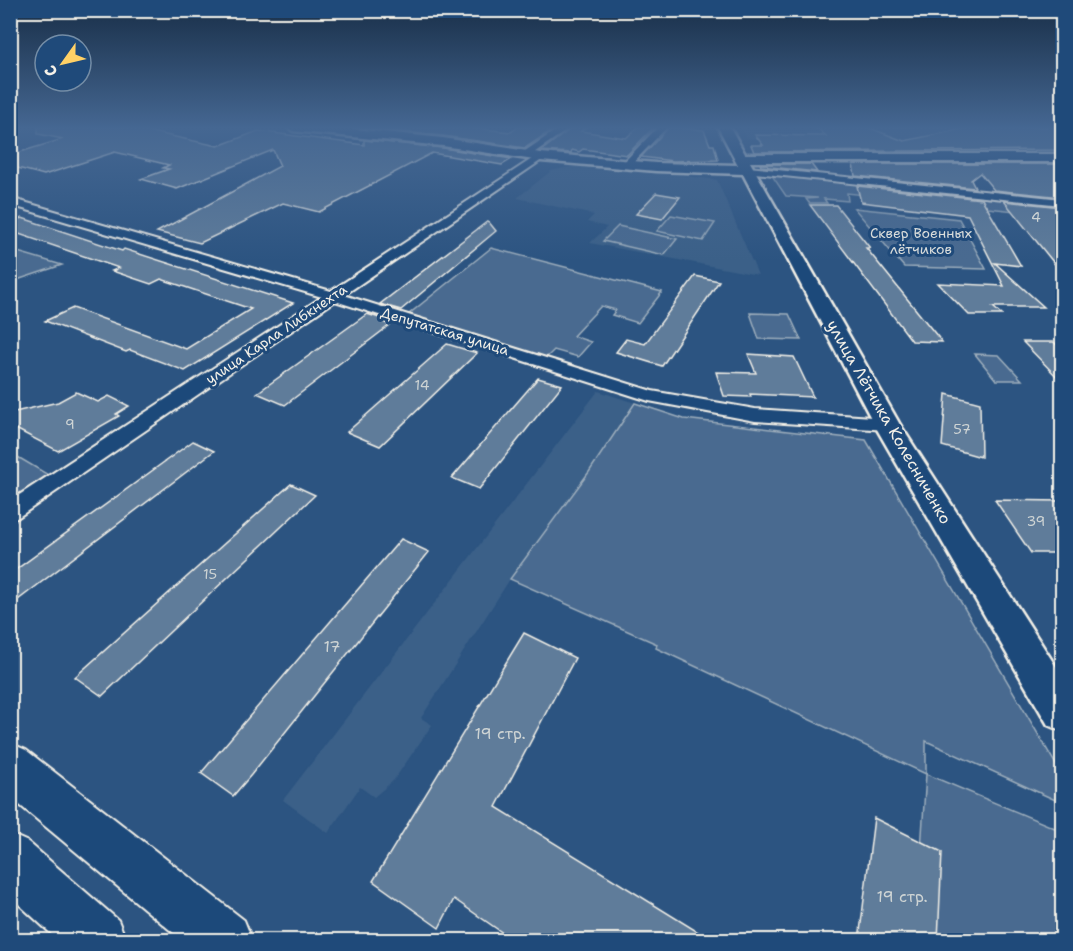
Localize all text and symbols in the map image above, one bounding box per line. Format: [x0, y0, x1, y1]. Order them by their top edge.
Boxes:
north arrow [33, 33, 93, 93]
text: С [39, 61, 62, 81]
house number: 4 [1031, 208, 1041, 226]
park label: Сквер Военных лётчиков [870, 224, 972, 258]
street label: улица Карла Либкнехта [202, 280, 350, 388]
street label: Депутатская улица [379, 303, 511, 359]
street label: улица Лётчика Колесниченко [822, 316, 956, 528]
house number: 14 [414, 376, 430, 394]
house number: 9 [65, 415, 75, 433]
house number: 57 [953, 420, 971, 438]
house number: 39 [1027, 512, 1045, 530]
house number: 15 [203, 565, 217, 583]
house number: 17 [323, 636, 341, 657]
house number: 19 стр. [474, 723, 526, 744]
house number: 19 стр. [876, 886, 928, 907]

